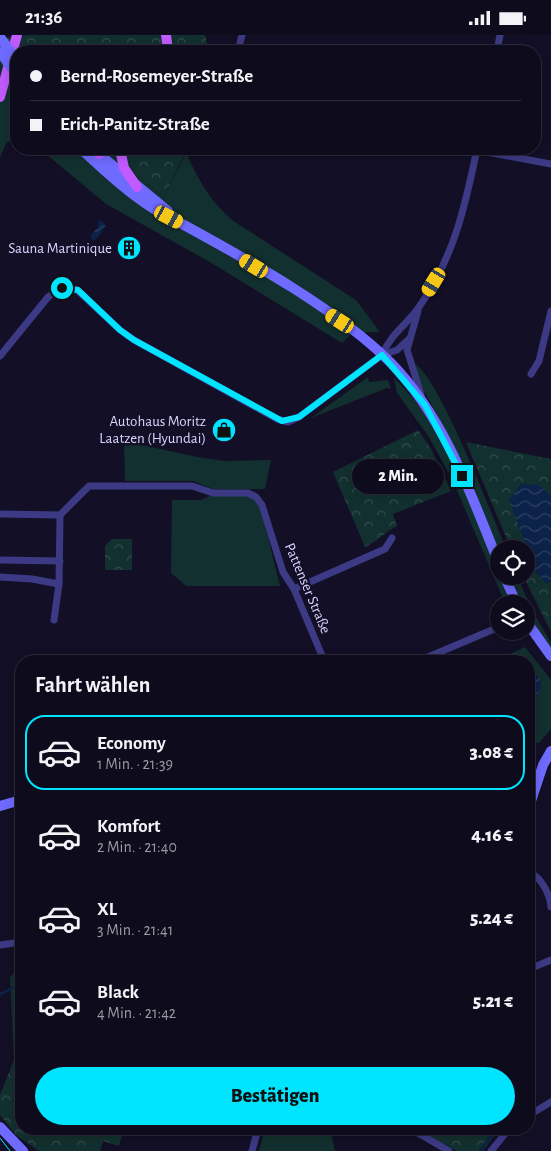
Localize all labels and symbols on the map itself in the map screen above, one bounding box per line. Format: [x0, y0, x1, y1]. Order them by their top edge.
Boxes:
car [152, 203, 185, 231]
building icon: Sauna Martinique [116, 235, 142, 261]
place label: Sauna Martinique [8, 241, 112, 256]
car [237, 252, 270, 280]
car [419, 265, 448, 299]
route start [51, 277, 73, 299]
car [323, 307, 356, 335]
place label: Autohaus Moritz Laatzen (Hyundai) [99, 414, 206, 446]
shop icon: Autohaus Moritz Laatzen (Hyundai) [211, 417, 237, 443]
callout: 2 Min. [352, 459, 444, 493]
route end [451, 465, 473, 487]
street label: Pattenser Straße [282, 541, 333, 636]

